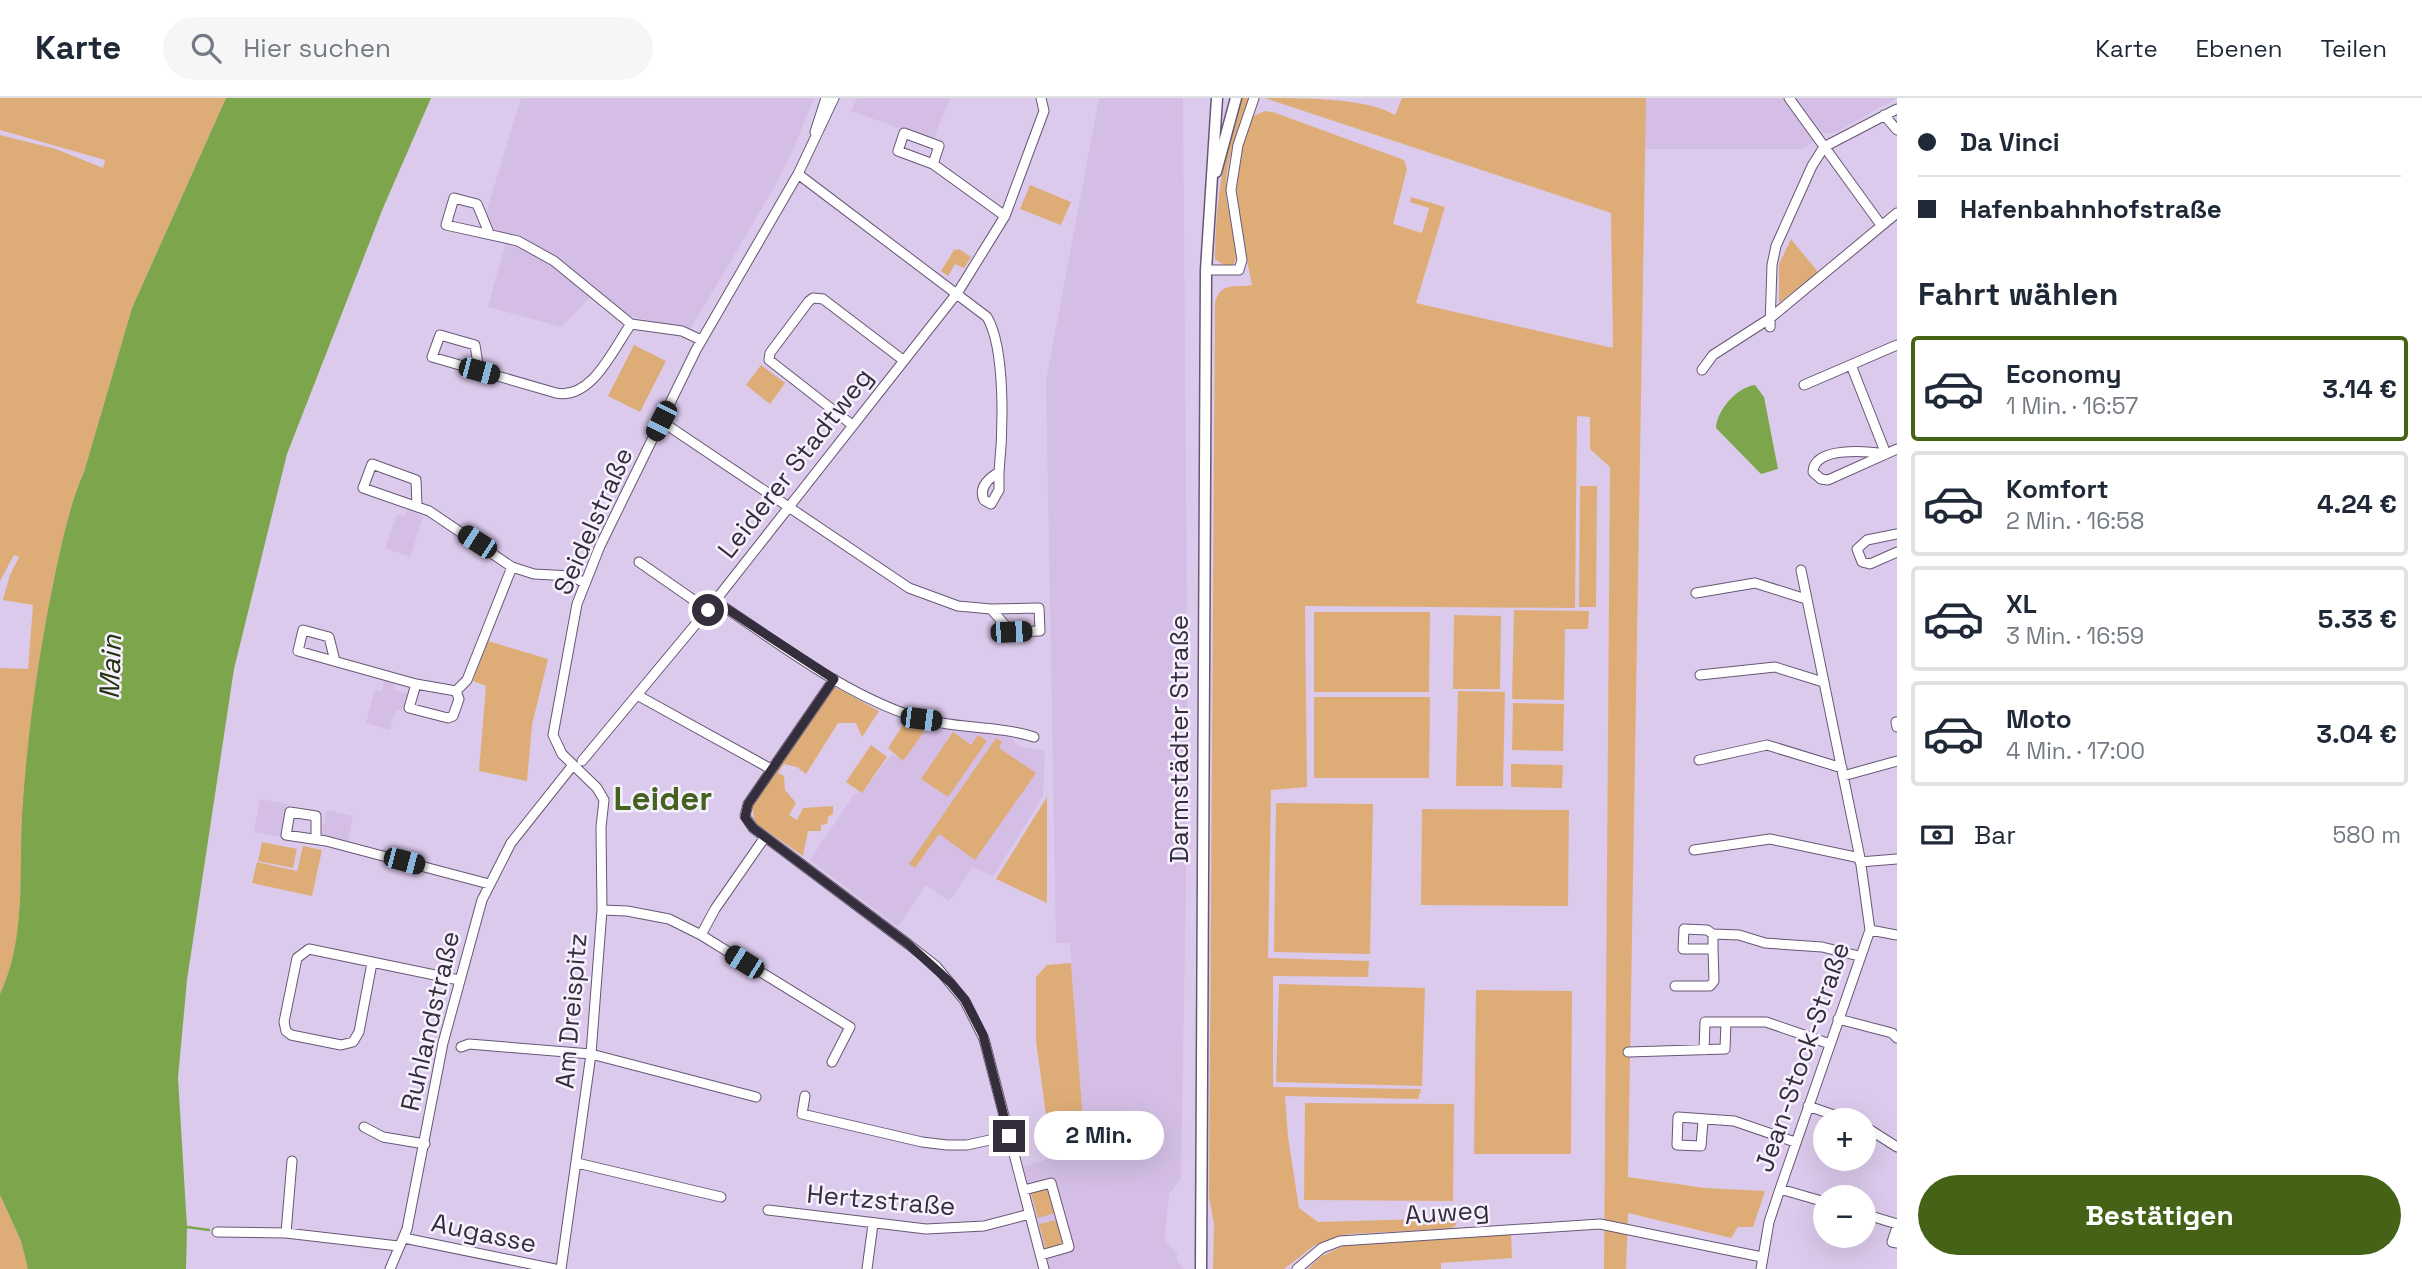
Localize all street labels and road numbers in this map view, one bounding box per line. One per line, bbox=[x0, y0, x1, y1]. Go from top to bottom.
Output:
street label: Leiderer Stadtweg bbox=[710, 361, 880, 565]
street label: Seidelstraße bbox=[545, 442, 641, 600]
street label: Darmstädter Straße bbox=[1162, 615, 1196, 863]
street label: Ruhlandstraße bbox=[393, 928, 467, 1114]
street label: Am Dreispitz bbox=[547, 932, 595, 1090]
street label: Jean-Stock-Straße bbox=[1747, 938, 1857, 1176]
street label: Hertzstraße bbox=[805, 1177, 957, 1223]
street label: Auweg bbox=[1403, 1192, 1491, 1232]
street label: Augasse bbox=[428, 1205, 540, 1261]

